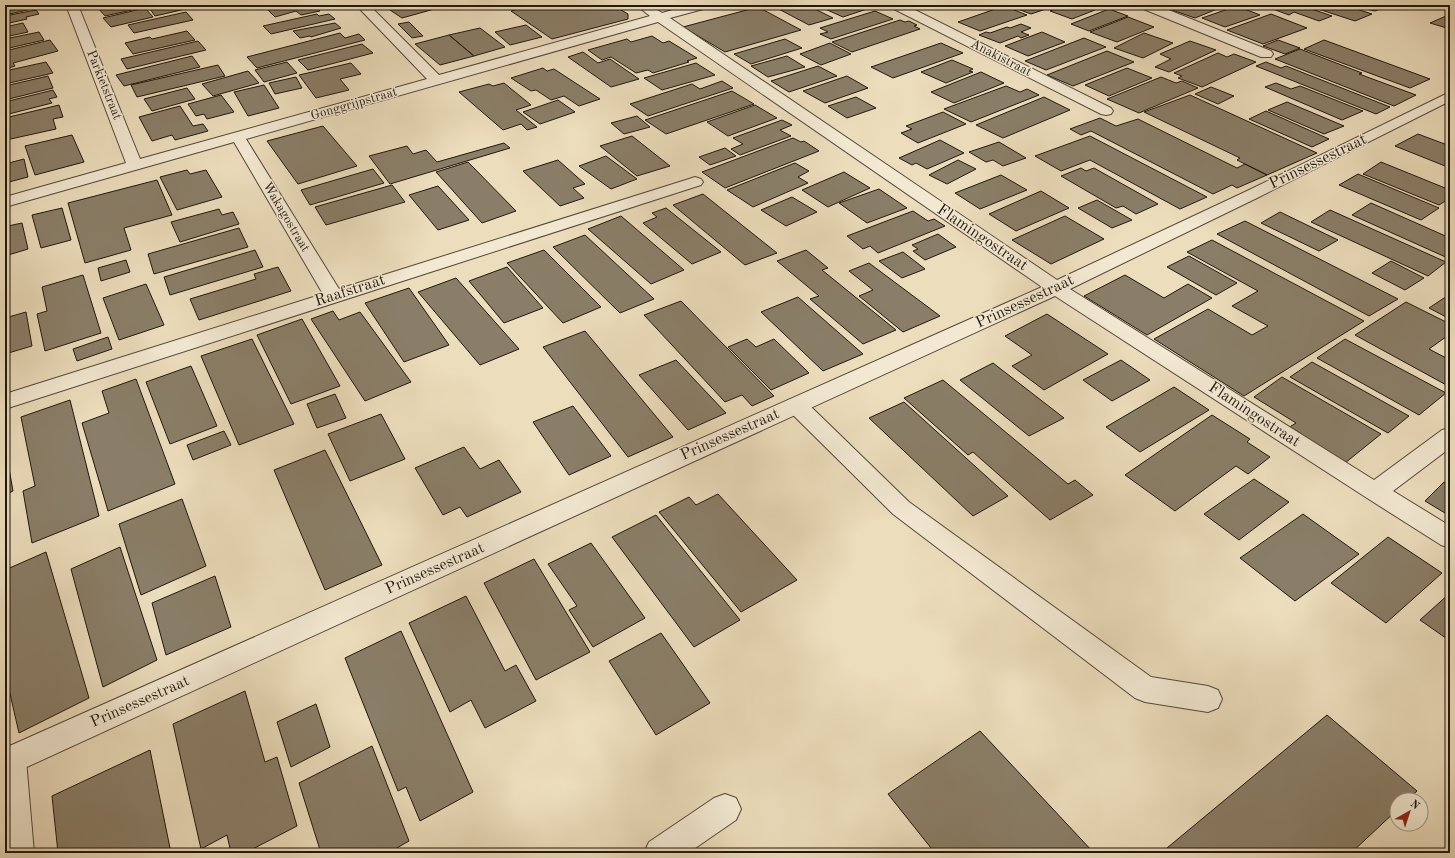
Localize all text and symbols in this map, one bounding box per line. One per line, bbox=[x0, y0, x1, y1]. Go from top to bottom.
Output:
street label: Anakistraat bbox=[968, 37, 1034, 79]
street label: Parkietstraat bbox=[84, 48, 124, 122]
street label: Gonggrijpstraat bbox=[309, 85, 399, 123]
street label: Prinsessestraat bbox=[1267, 131, 1370, 193]
street label: Wakagostraat bbox=[260, 180, 312, 255]
street label: Flamingostraat bbox=[934, 202, 1031, 274]
street label: Raafstraat bbox=[313, 272, 388, 310]
street label: Prinsessestraat bbox=[973, 272, 1077, 332]
street label: Flamingostraat bbox=[1205, 379, 1303, 451]
street label: Prinsessestraat bbox=[678, 406, 782, 464]
street label: Prinsessestraat bbox=[383, 540, 487, 598]
street label: Prinsessestraat bbox=[88, 673, 192, 731]
north arrow bbox=[1389, 792, 1429, 832]
text: N bbox=[1408, 798, 1422, 813]

